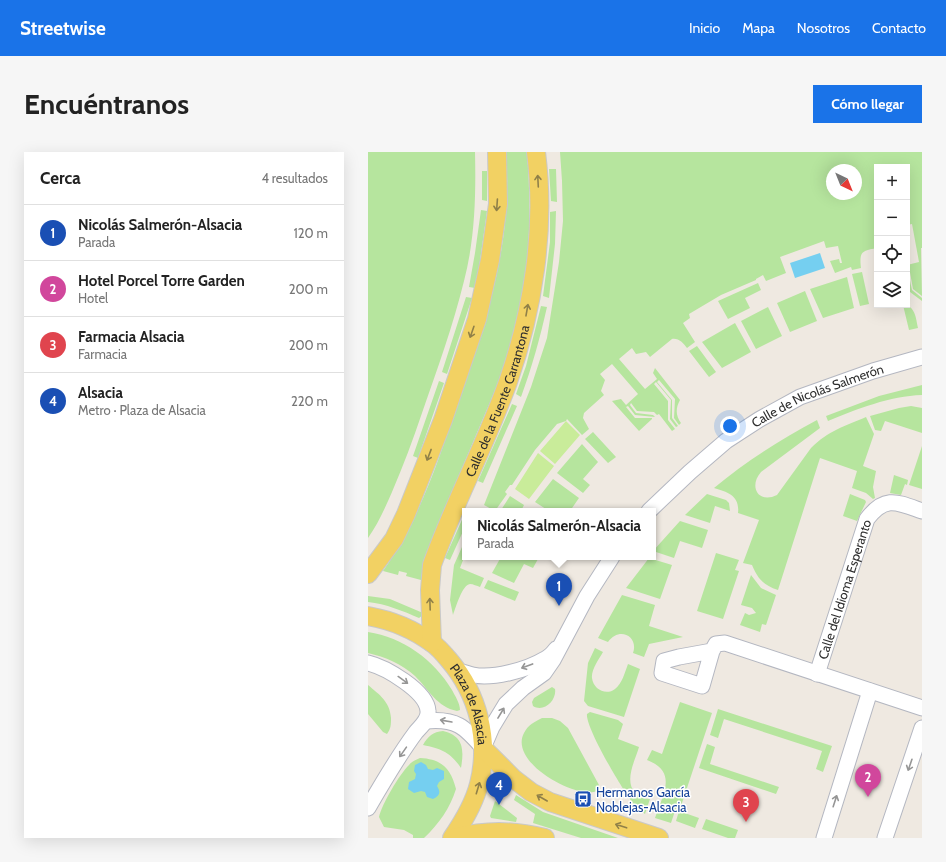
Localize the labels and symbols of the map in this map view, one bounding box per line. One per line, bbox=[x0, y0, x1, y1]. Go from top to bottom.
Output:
north arrow bbox=[826, 164, 862, 200]
one-way arrow bbox=[534, 175, 541, 188]
one-way arrow bbox=[493, 198, 501, 211]
one-way arrow bbox=[524, 304, 532, 317]
street label: Calle de la Fuente Carrantona bbox=[462, 323, 533, 479]
one-way arrow bbox=[468, 326, 476, 338]
street label: Calle de Nicolás Salmerón bbox=[748, 360, 885, 431]
your location bbox=[720, 416, 740, 436]
one-way arrow bbox=[425, 448, 432, 460]
street label: Calle del Idioma Esperanto bbox=[814, 517, 874, 661]
pin: 1 bbox=[546, 573, 572, 606]
one-way arrow bbox=[426, 598, 434, 611]
street label: Plaza de Alsacia bbox=[447, 660, 491, 746]
one-way arrow bbox=[522, 663, 534, 671]
one-way arrow bbox=[397, 676, 408, 684]
one-way arrow bbox=[497, 707, 505, 719]
one-way arrow bbox=[440, 717, 453, 725]
one-way arrow bbox=[399, 746, 407, 757]
one-way arrow bbox=[905, 758, 913, 770]
pin: 2 bbox=[855, 764, 881, 797]
pin: 4 bbox=[486, 772, 512, 805]
one-way arrow bbox=[475, 782, 482, 795]
place label: Hermanos García Noblejas-Alsacia bbox=[596, 784, 691, 816]
bus stop icon: Hermanos García Noblejas-Alsacia bbox=[573, 789, 593, 809]
pin: 3 bbox=[733, 789, 759, 822]
one-way arrow bbox=[536, 793, 548, 801]
one-way arrow bbox=[832, 795, 840, 807]
one-way arrow bbox=[615, 822, 628, 829]

